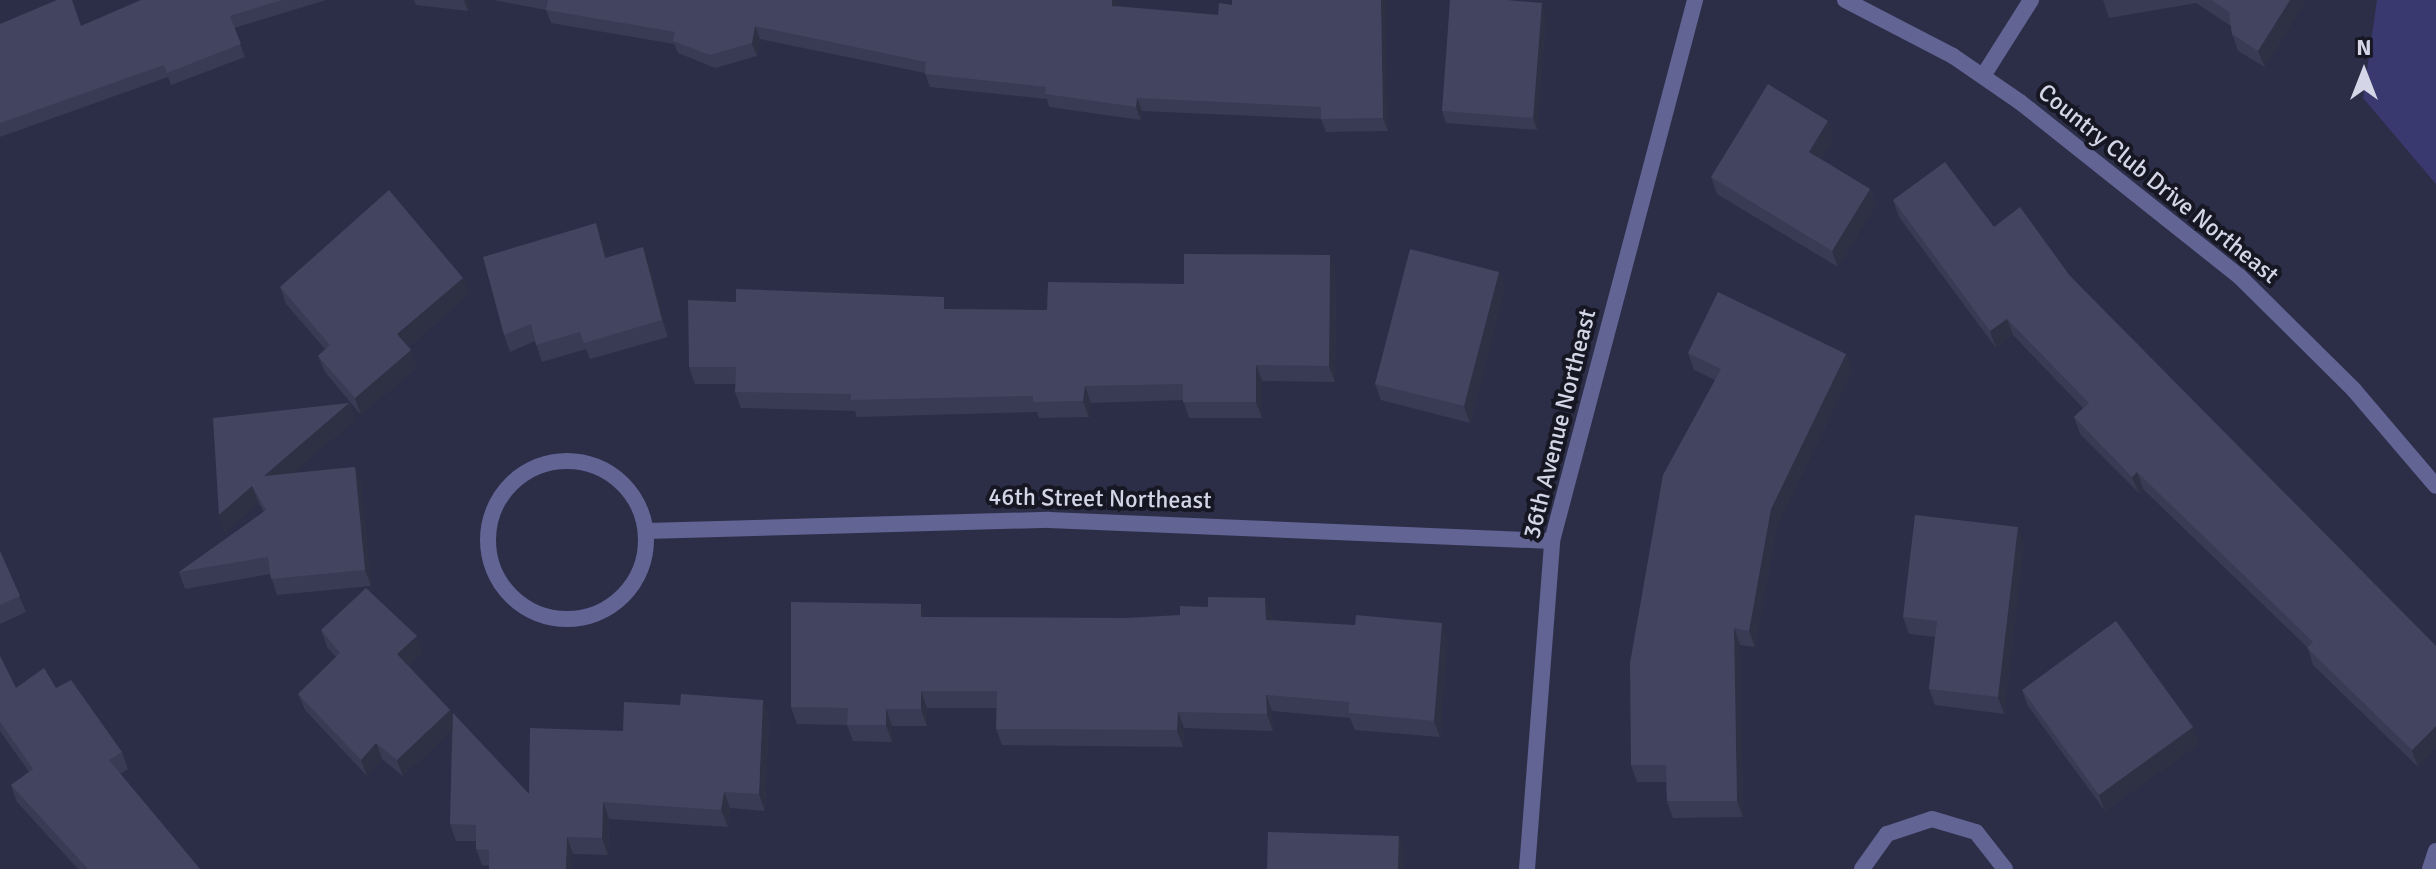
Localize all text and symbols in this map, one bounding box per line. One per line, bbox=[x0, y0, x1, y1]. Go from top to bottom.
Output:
north arrow bbox=[2324, 32, 2404, 112]
text: N bbox=[2356, 34, 2372, 61]
street label: Country Club Drive Northeast bbox=[2032, 78, 2284, 290]
street label: 36th Avenue Northeast bbox=[1518, 306, 1602, 542]
street label: 46th Street Northeast bbox=[988, 483, 1212, 515]

